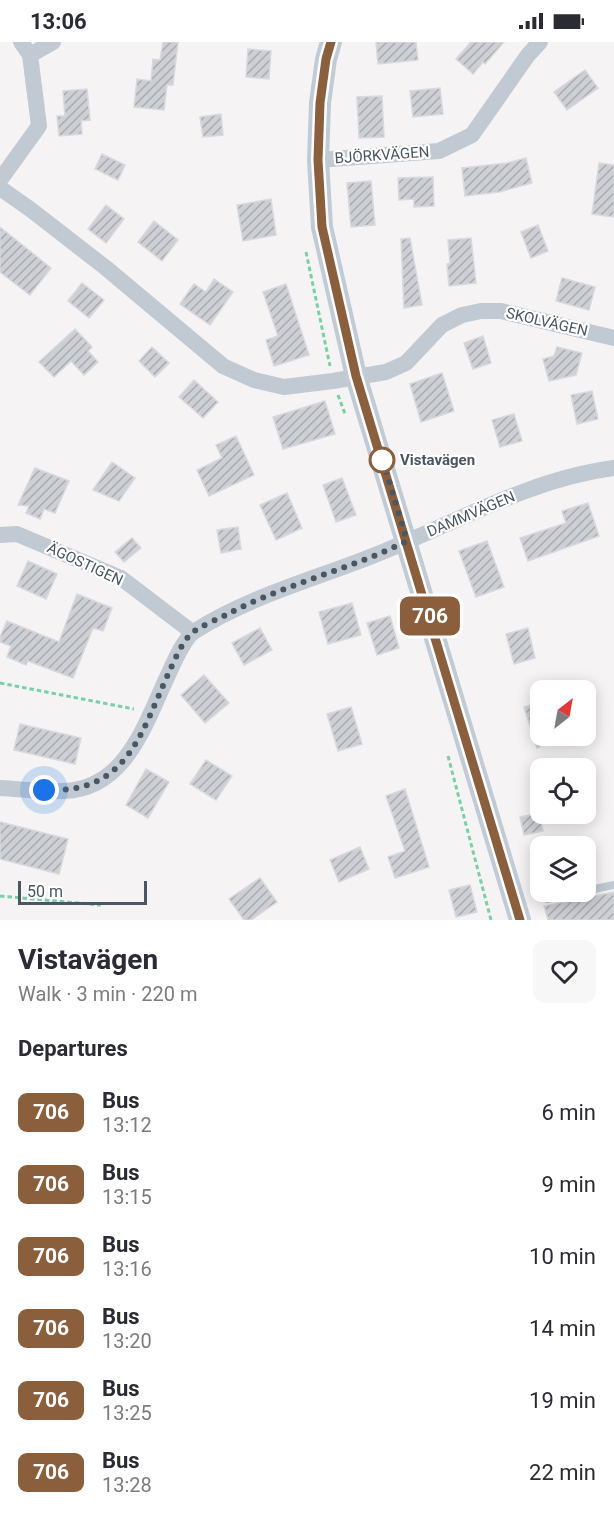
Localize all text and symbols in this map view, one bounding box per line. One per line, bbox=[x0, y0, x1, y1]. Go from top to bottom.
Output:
text: 13:06 bbox=[30, 9, 87, 34]
street label: BJÖRKVÄGEN bbox=[334, 143, 430, 167]
street label: SKOLVÄGEN bbox=[504, 304, 590, 340]
marker: Vistavägen bbox=[369, 447, 395, 473]
place label: Vistavägen bbox=[400, 451, 475, 469]
street label: DAMMVÄGEN bbox=[424, 487, 518, 541]
street label: ÄGOSTIGEN bbox=[44, 539, 126, 589]
line badge: 706 bbox=[396, 596, 464, 636]
text: 706 bbox=[412, 604, 448, 628]
north arrow bbox=[530, 680, 596, 746]
map controls bbox=[530, 680, 596, 902]
button: locate bbox=[530, 758, 596, 824]
your location bbox=[29, 775, 59, 805]
button: layers bbox=[530, 836, 596, 902]
scale bar bbox=[18, 878, 147, 906]
text: 50 m bbox=[27, 882, 63, 901]
button: heart bbox=[533, 940, 596, 1003]
text: Vistavägen bbox=[18, 943, 158, 976]
text: Walk · 3 min · 220 m bbox=[18, 982, 197, 1006]
text: Departures bbox=[18, 1036, 128, 1061]
text: Bus bbox=[102, 1088, 140, 1113]
text: 706 bbox=[33, 1100, 69, 1124]
text: 6 min bbox=[541, 1100, 596, 1125]
text: 13:12 bbox=[102, 1113, 152, 1137]
text: Bus bbox=[102, 1160, 140, 1185]
text: 706 bbox=[33, 1172, 69, 1196]
text: 9 min bbox=[541, 1172, 596, 1197]
text: 13:15 bbox=[102, 1185, 152, 1209]
text: Bus bbox=[102, 1232, 140, 1257]
text: 706 bbox=[33, 1244, 69, 1268]
text: 10 min bbox=[529, 1244, 596, 1269]
text: 13:16 bbox=[102, 1257, 152, 1281]
text: Bus bbox=[102, 1304, 140, 1329]
text: 706 bbox=[33, 1316, 69, 1340]
text: 14 min bbox=[529, 1316, 596, 1341]
text: 13:20 bbox=[102, 1329, 152, 1353]
text: Bus bbox=[102, 1376, 140, 1401]
text: 706 bbox=[33, 1388, 69, 1412]
text: 19 min bbox=[529, 1388, 596, 1413]
text: 13:25 bbox=[102, 1401, 152, 1425]
text: Bus bbox=[102, 1448, 140, 1473]
text: 706 bbox=[33, 1460, 69, 1484]
text: 22 min bbox=[529, 1460, 596, 1485]
text: 13:28 bbox=[102, 1473, 152, 1497]

